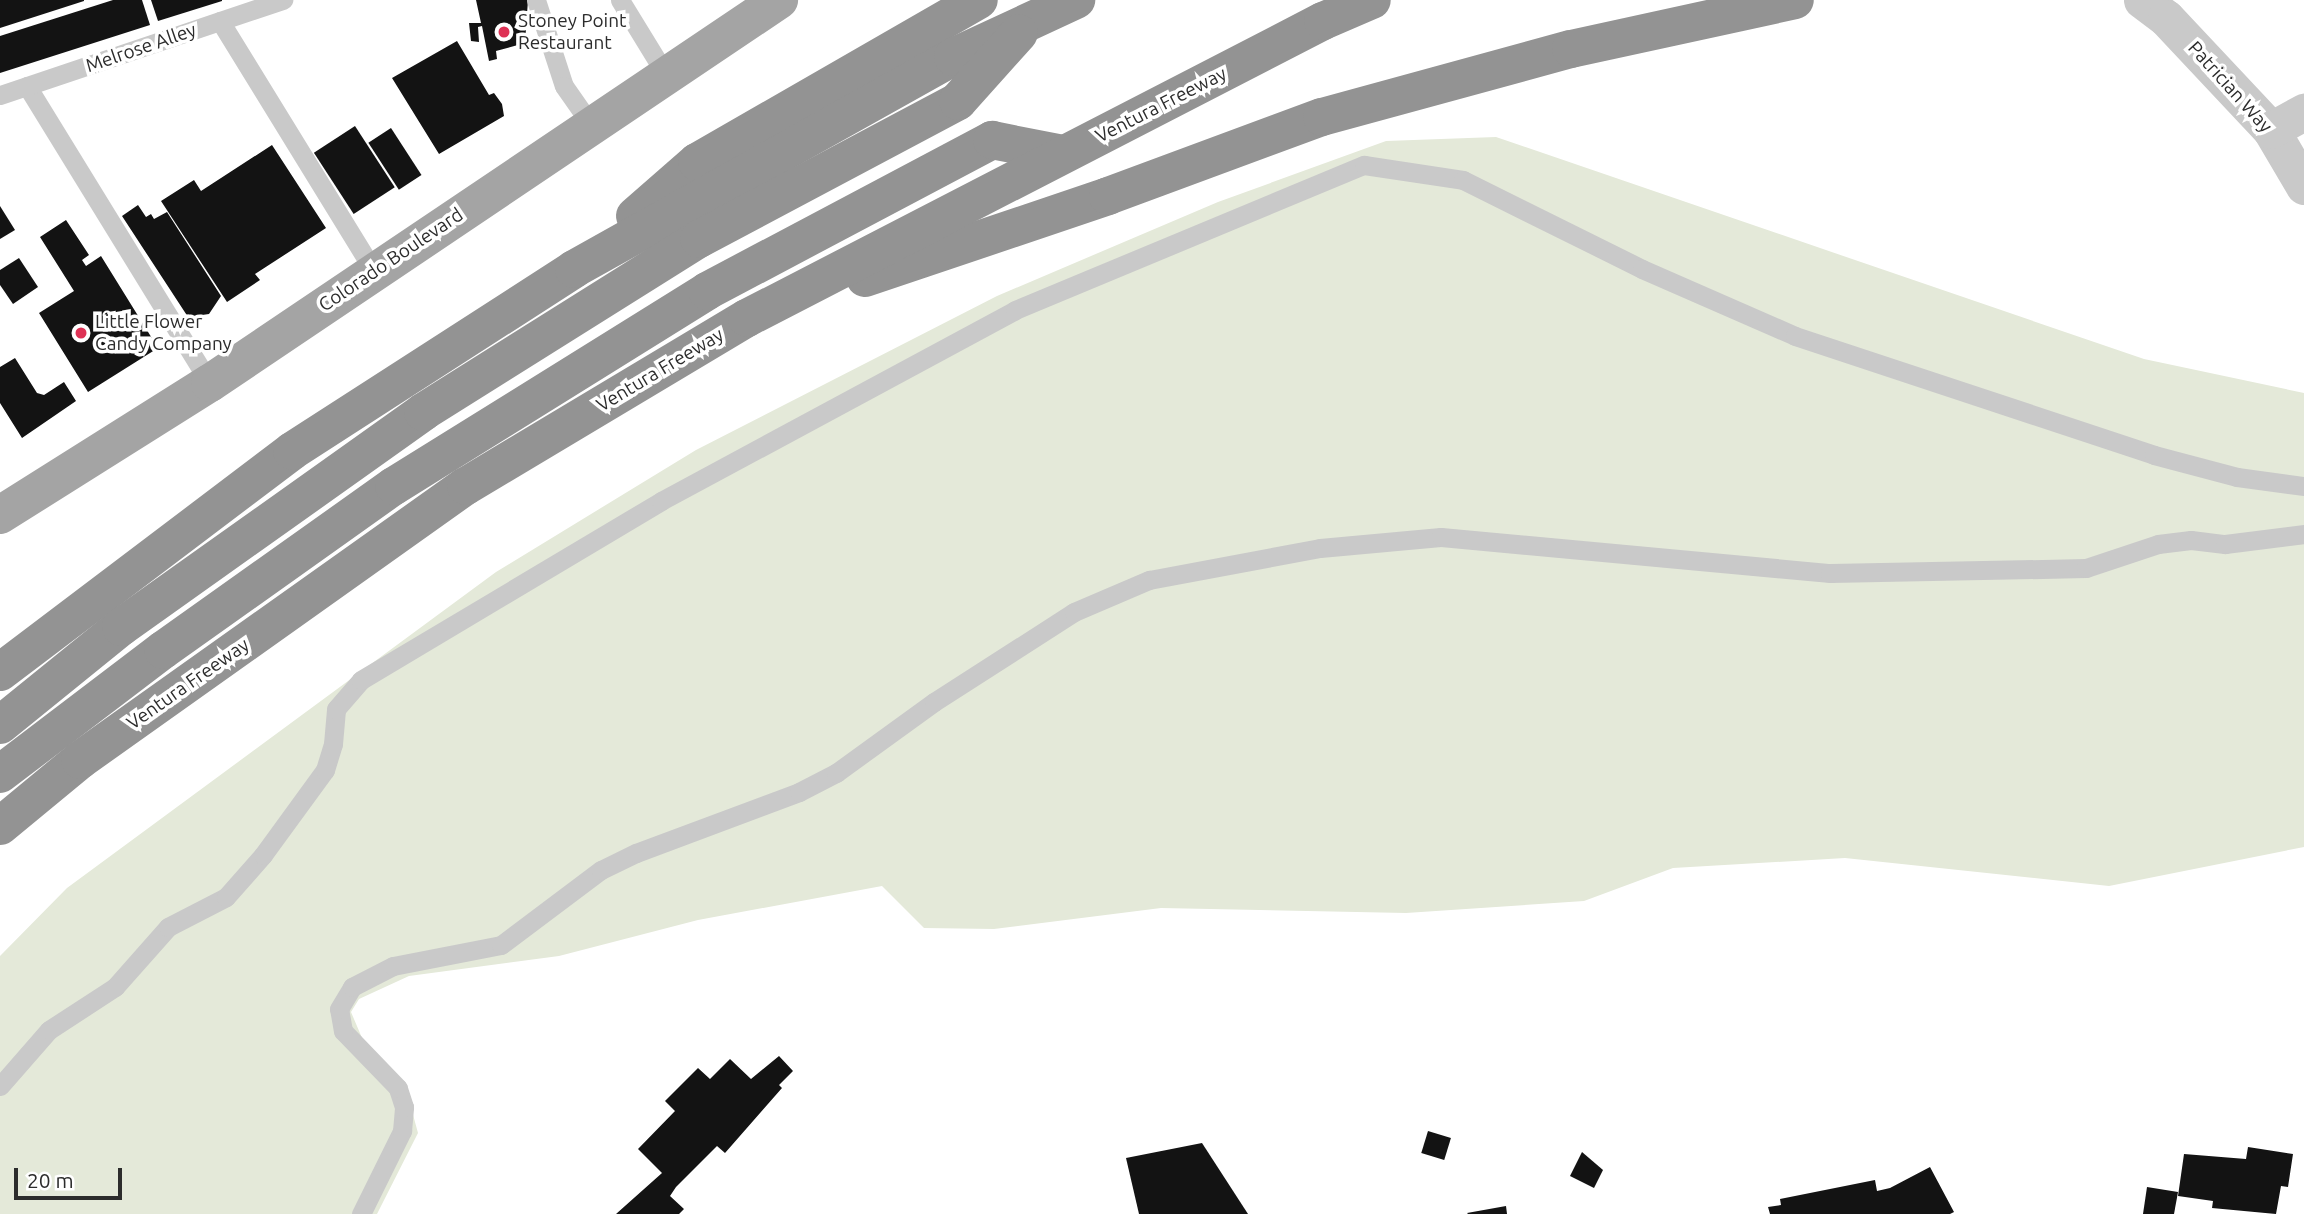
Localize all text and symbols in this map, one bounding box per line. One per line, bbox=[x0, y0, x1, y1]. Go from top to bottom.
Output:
place label: Stoney Point Restaurant bbox=[518, 10, 627, 54]
street label: Melrose Alley bbox=[83, 18, 199, 78]
marker: Stoney Point Restaurant bbox=[496, 24, 512, 40]
street label: Patrician Way bbox=[2183, 37, 2277, 137]
street label: Ventura Freeway bbox=[1092, 62, 1230, 148]
street label: Colorado Boulevard bbox=[314, 203, 468, 317]
place label: Little Flower Candy Company bbox=[95, 311, 232, 355]
street label: Ventura Freeway bbox=[593, 323, 727, 417]
marker: Little Flower Candy Company bbox=[73, 325, 89, 341]
street label: Ventura Freeway bbox=[123, 633, 253, 735]
scale bar bbox=[18, 1154, 126, 1198]
text: 20 m bbox=[27, 1168, 74, 1192]

